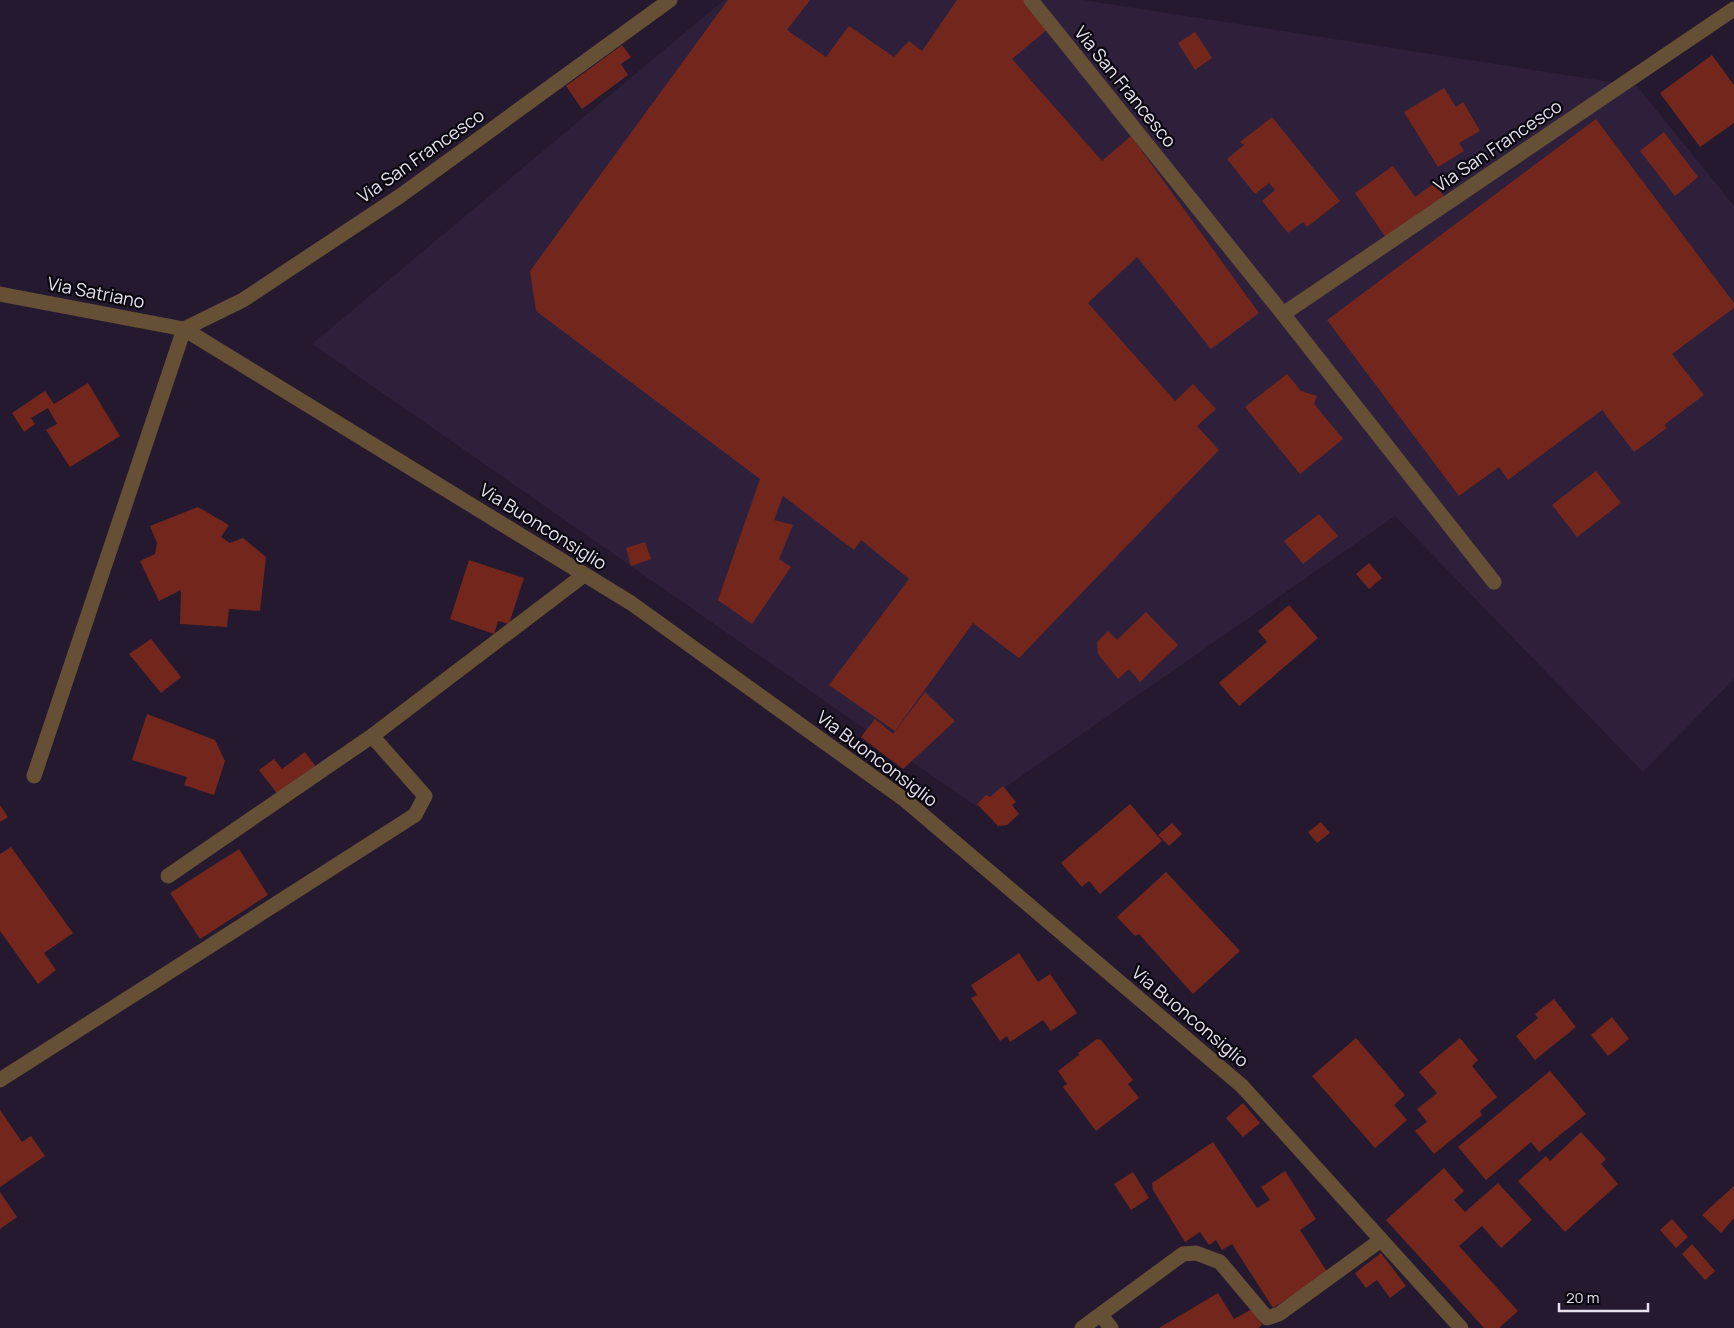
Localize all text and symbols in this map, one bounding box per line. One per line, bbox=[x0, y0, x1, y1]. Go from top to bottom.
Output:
street label: Via San Francesco bbox=[1069, 21, 1182, 152]
street label: Via San Francesco bbox=[1429, 93, 1566, 197]
street label: Via San Francesco bbox=[352, 102, 489, 208]
street label: Via Satriano bbox=[46, 271, 147, 313]
street label: Via Buonconsiglio bbox=[475, 477, 612, 575]
street label: Via Buonconsiglio bbox=[812, 705, 943, 812]
street label: Via Buonconsiglio bbox=[1127, 960, 1254, 1072]
scale bar bbox=[1559, 1280, 1648, 1312]
text: 20 m bbox=[1566, 1287, 1599, 1308]

